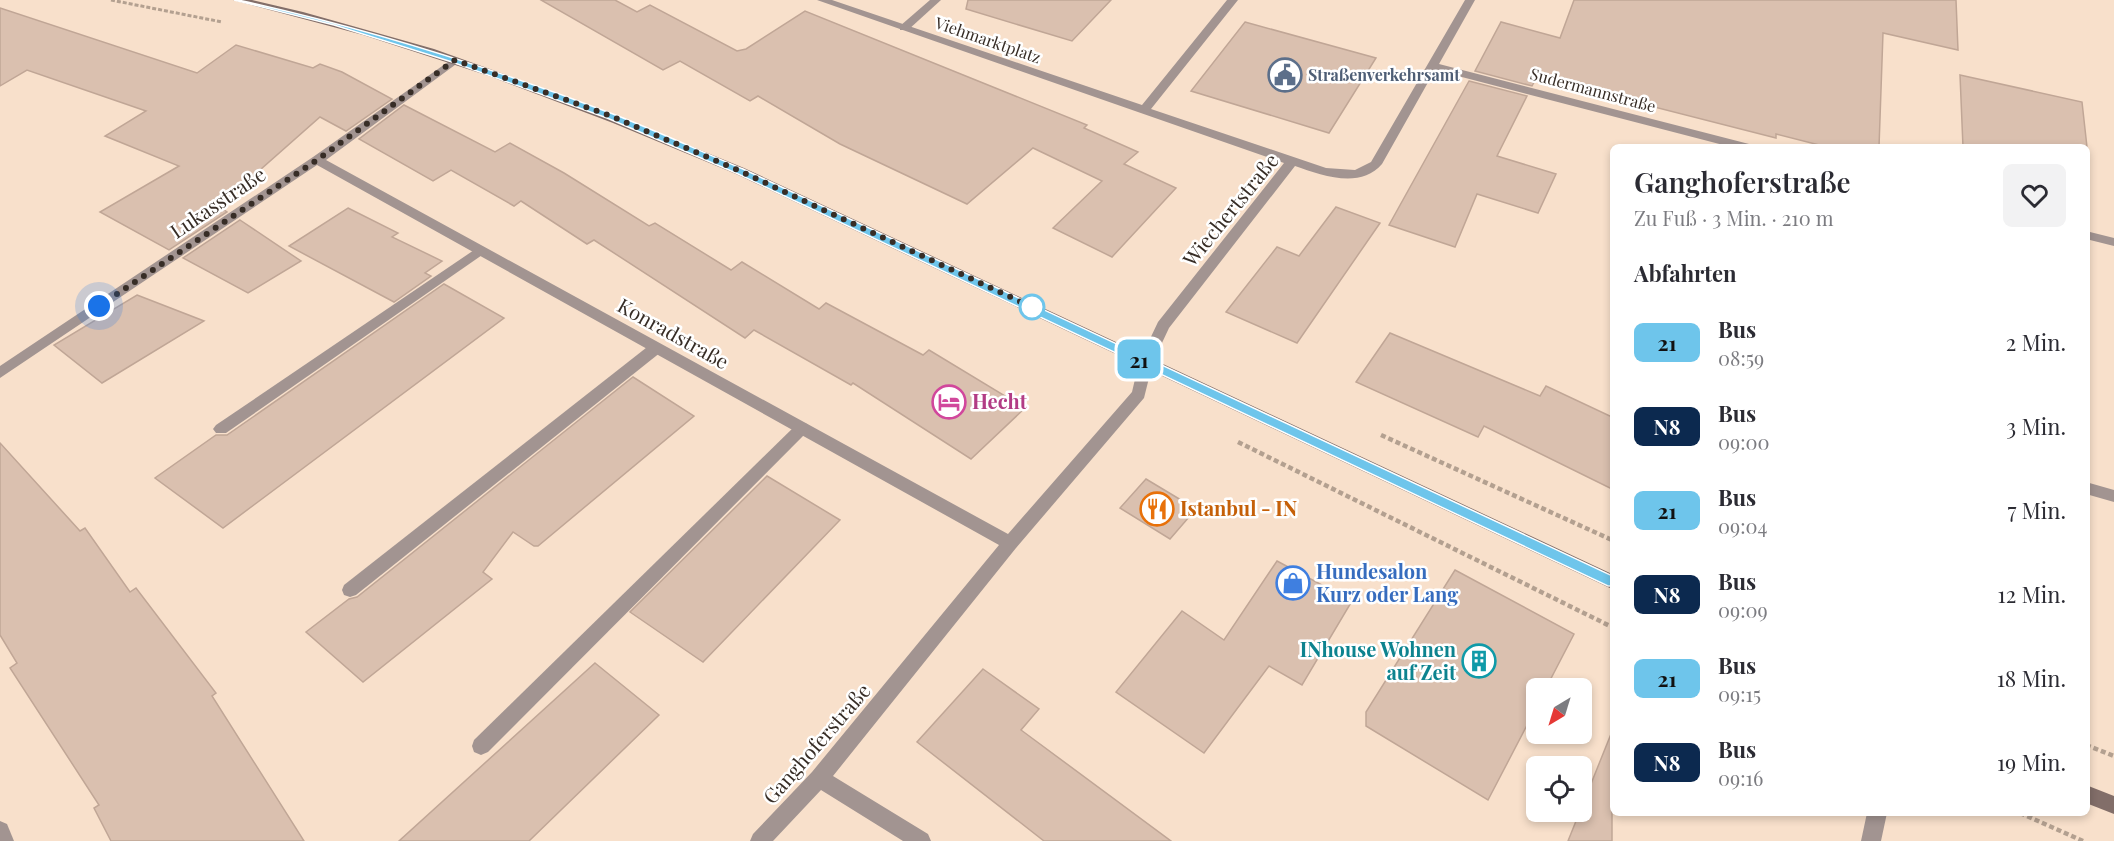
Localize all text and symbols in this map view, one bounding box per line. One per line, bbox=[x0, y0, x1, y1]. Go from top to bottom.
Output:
street label: Viehmarktplatz bbox=[932, 11, 1044, 68]
public building icon: Straßenverkehrsamt bbox=[1267, 57, 1303, 93]
street label: Sudermannstraße bbox=[1528, 63, 1658, 116]
place label: Straßenverkehrsamt bbox=[1308, 64, 1460, 85]
street label: Wiechertstraße bbox=[1175, 147, 1284, 272]
street label: Lukasstraße bbox=[164, 160, 270, 244]
text: Ganghoferstraße bbox=[1634, 163, 1851, 200]
button: heart bbox=[2003, 164, 2066, 227]
text: Zu Fuß · 3 Min. · 210 m bbox=[1634, 204, 1833, 231]
text: Abfahrten bbox=[1634, 258, 1737, 288]
your location bbox=[84, 291, 114, 321]
street label: Konradstraße bbox=[613, 291, 734, 374]
unlabelled marker bbox=[1019, 294, 1045, 320]
text: Bus bbox=[1718, 314, 1756, 344]
text: 2 Min. bbox=[2006, 327, 2066, 357]
text: 21 bbox=[1657, 328, 1677, 356]
line badge: 21 bbox=[1112, 340, 1166, 378]
text: 08:59 bbox=[1718, 344, 1764, 371]
text: 21 bbox=[1129, 345, 1149, 373]
hotel icon: Hecht bbox=[931, 384, 967, 420]
place label: Hecht bbox=[972, 387, 1028, 414]
text: Bus bbox=[1718, 398, 1756, 428]
text: 3 Min. bbox=[2006, 411, 2066, 441]
text: N8 bbox=[1654, 412, 1680, 440]
text: 09:00 bbox=[1718, 428, 1770, 455]
text: Bus bbox=[1718, 482, 1756, 512]
restaurant icon: Istanbul - IN bbox=[1139, 491, 1175, 527]
place label: Istanbul - IN bbox=[1180, 494, 1297, 521]
text: 7 Min. bbox=[2008, 495, 2066, 525]
text: 21 bbox=[1657, 496, 1677, 524]
text: 09:04 bbox=[1718, 512, 1767, 539]
place label: Hundesalon Kurz oder Lang bbox=[1316, 557, 1458, 607]
shop icon: Hundesalon Kurz oder Lang bbox=[1275, 565, 1311, 601]
text: Bus bbox=[1718, 566, 1756, 596]
text: 12 Min. bbox=[1998, 579, 2066, 609]
text: N8 bbox=[1654, 580, 1680, 608]
text: 09:09 bbox=[1718, 596, 1768, 623]
place label: INhouse Wohnen auf Zeit bbox=[1300, 635, 1457, 685]
building icon: INhouse Wohnen auf Zeit bbox=[1461, 643, 1497, 679]
text: Bus bbox=[1718, 650, 1756, 680]
text: 18 Min. bbox=[1997, 663, 2066, 693]
text: 21 bbox=[1657, 664, 1677, 692]
street label: Ganghoferstraße bbox=[756, 677, 876, 809]
north arrow bbox=[1526, 678, 1592, 744]
map controls bbox=[1526, 678, 1592, 822]
text: 09:15 bbox=[1718, 680, 1761, 707]
text: Bus bbox=[1718, 734, 1756, 764]
text: 19 Min. bbox=[1997, 747, 2066, 777]
text: N8 bbox=[1654, 748, 1680, 776]
button: locate bbox=[1526, 756, 1592, 822]
text: 09:16 bbox=[1718, 764, 1763, 791]

